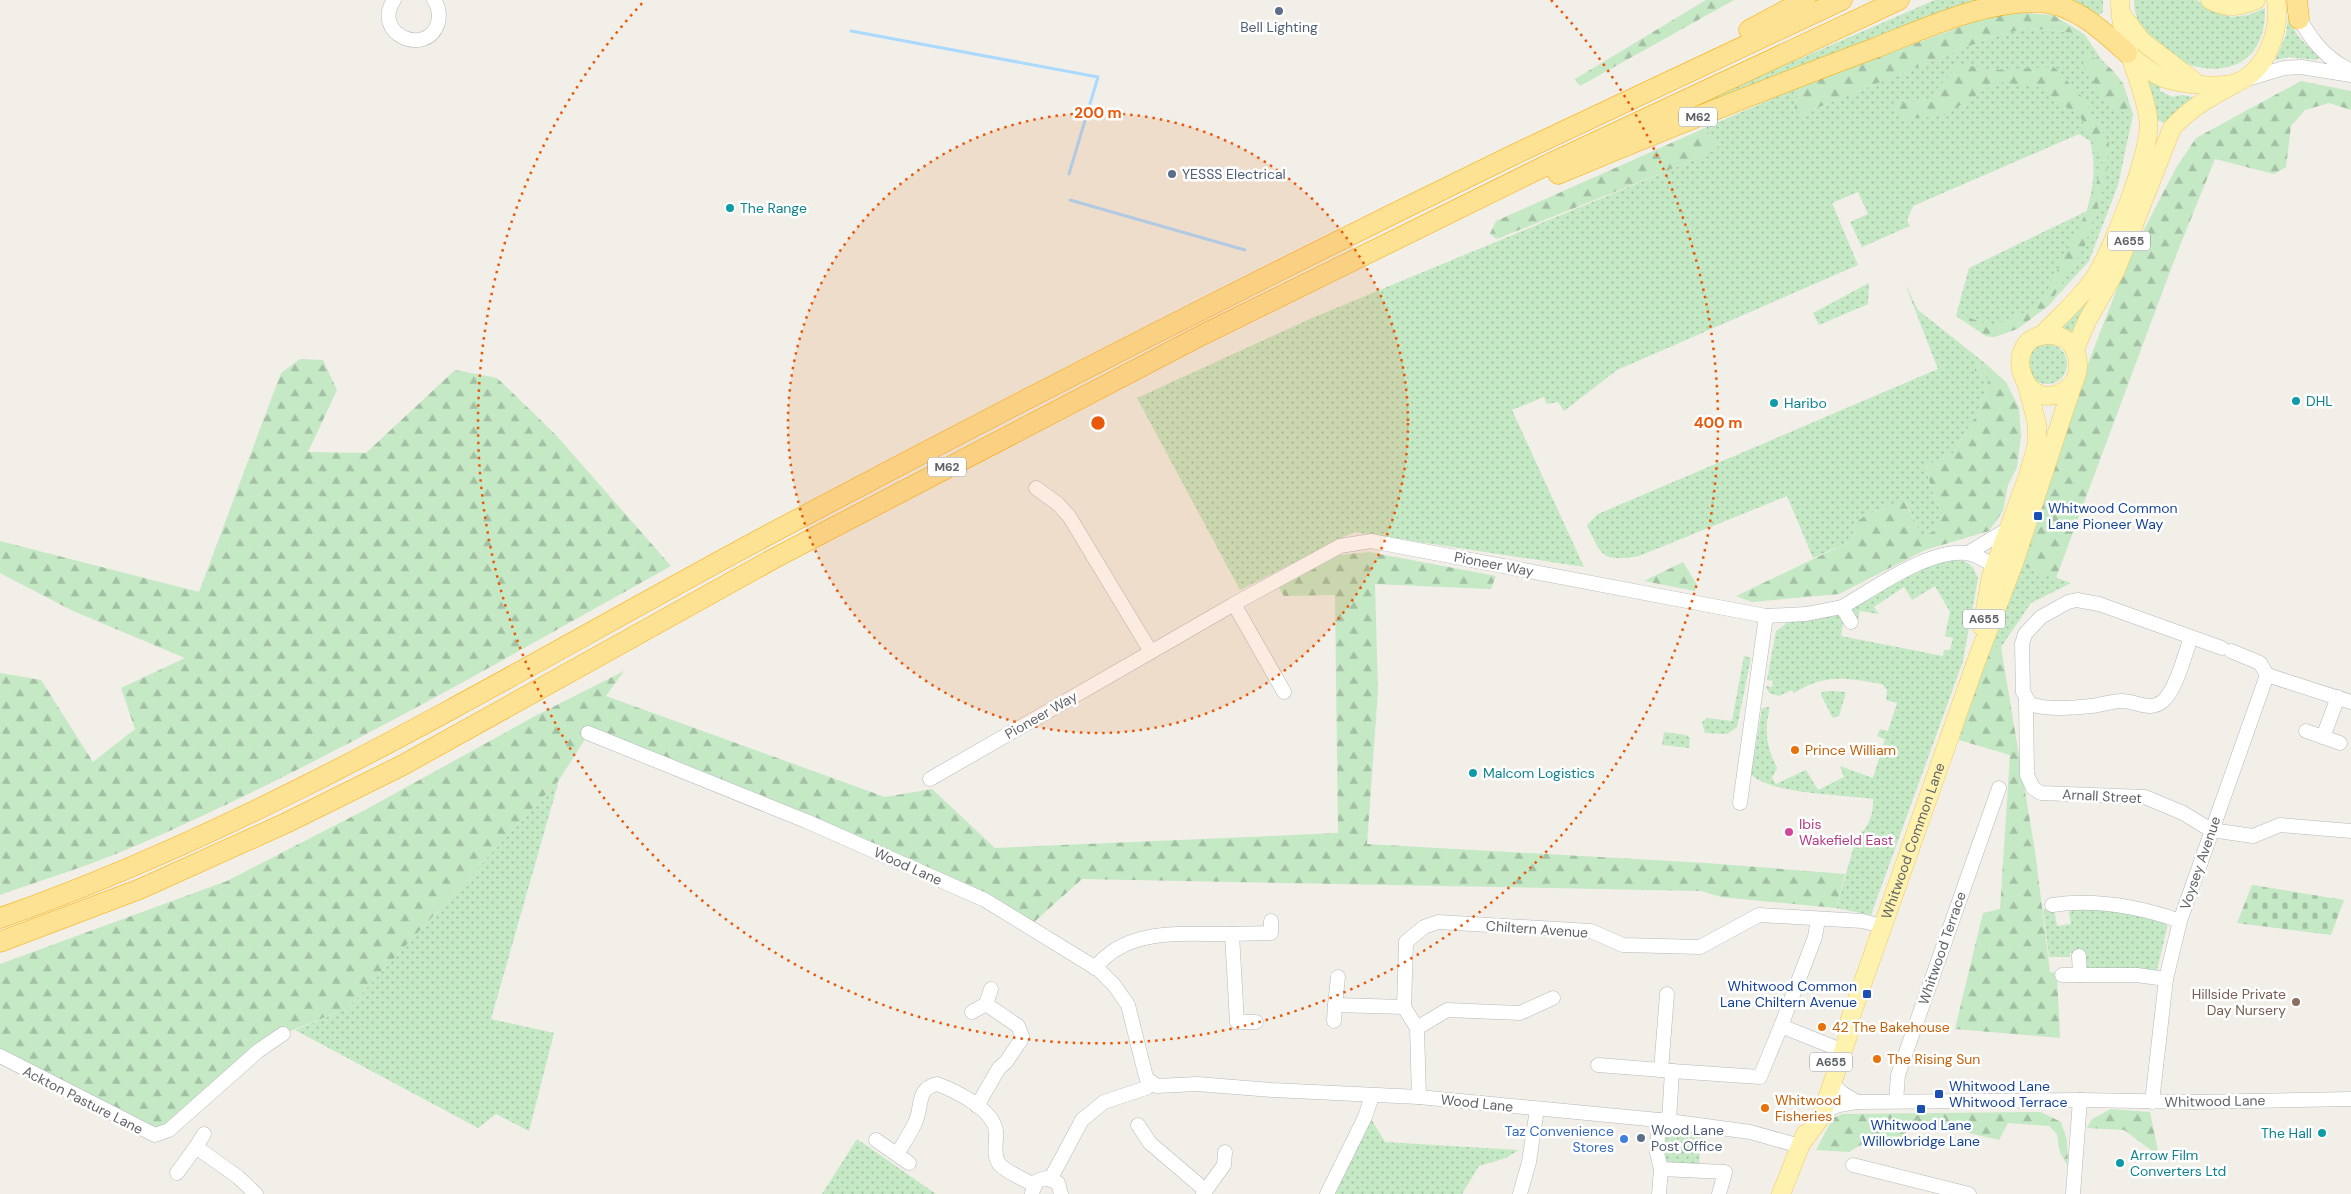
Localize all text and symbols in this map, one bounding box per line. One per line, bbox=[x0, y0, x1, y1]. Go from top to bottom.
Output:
marker: Bell Lighting bbox=[1273, 5, 1285, 17]
place label: Bell Lighting bbox=[1240, 18, 1318, 36]
text: 200 m bbox=[1074, 103, 1122, 123]
road number: M62 bbox=[1679, 108, 1717, 126]
place label: YESSS Electrical bbox=[1182, 165, 1286, 183]
marker: YESSS Electrical bbox=[1166, 168, 1178, 180]
place label: The Range bbox=[740, 199, 807, 217]
marker: The Range bbox=[724, 202, 736, 214]
road number: A655 bbox=[2108, 232, 2150, 250]
place label: DHL bbox=[2306, 392, 2333, 410]
place label: Haribo bbox=[1784, 394, 1827, 412]
marker: DHL bbox=[2290, 395, 2302, 407]
marker: Haribo bbox=[1768, 397, 1780, 409]
text: 400 m bbox=[1694, 413, 1742, 433]
centre of rings bbox=[1089, 414, 1107, 432]
road number: M62 bbox=[928, 458, 966, 477]
place label: Whitwood Common Lane Pioneer Way bbox=[2048, 499, 2178, 533]
marker: Whitwood Common Lane Pioneer Way bbox=[2032, 510, 2044, 522]
street label: Pioneer Way bbox=[1453, 547, 1536, 581]
road number: A655 bbox=[1963, 610, 2005, 628]
street label: Pioneer Way bbox=[1002, 687, 1081, 743]
place label: Prince William bbox=[1805, 741, 1896, 759]
marker: Prince William bbox=[1789, 744, 1801, 756]
street label: Whitwood Common Lane bbox=[1877, 760, 1949, 921]
place label: Malcom Logistics bbox=[1483, 764, 1595, 782]
marker: Malcom Logistics bbox=[1467, 767, 1479, 779]
street label: Arnall Street bbox=[2062, 785, 2142, 807]
street label: Voysey Avenue bbox=[2176, 814, 2224, 912]
place label: Ibis Wakefield East bbox=[1799, 815, 1893, 849]
marker: Ibis Wakefield East bbox=[1783, 826, 1795, 838]
street label: Wood Lane bbox=[871, 843, 945, 889]
street label: Whitwood Terrace bbox=[1914, 889, 1970, 1007]
street label: Chiltern Avenue bbox=[1485, 916, 1589, 942]
place label: Whitwood Common Lane Chiltern Avenue bbox=[1720, 977, 1857, 1011]
place label: Hillside Private Day Nursery bbox=[2192, 985, 2286, 1019]
marker: Whitwood Common Lane Chiltern Avenue bbox=[1861, 988, 1873, 1000]
marker: Hillside Private Day Nursery bbox=[2290, 996, 2302, 1008]
place label: 42 The Bakehouse bbox=[1832, 1018, 1950, 1036]
marker: 42 The Bakehouse bbox=[1816, 1021, 1828, 1033]
place label: The Rising Sun bbox=[1887, 1050, 1980, 1068]
road number: A655 bbox=[1810, 1052, 1852, 1072]
marker: The Rising Sun bbox=[1871, 1053, 1883, 1065]
street label: Ackton Pasture Lane bbox=[20, 1062, 146, 1138]
place label: Whitwood Lane Whitwood Terrace bbox=[1949, 1077, 2068, 1111]
marker: Whitwood Lane Whitwood Terrace bbox=[1933, 1088, 1945, 1100]
street label: Wood Lane bbox=[1440, 1090, 1514, 1116]
place label: Whitwood Fisheries bbox=[1775, 1091, 1841, 1125]
street label: Whitwood Lane bbox=[2164, 1091, 2266, 1111]
marker: Whitwood Fisheries bbox=[1759, 1102, 1771, 1114]
marker: Whitwood Lane Willowbridge Lane bbox=[1915, 1103, 1927, 1115]
place label: Whitwood Lane Willowbridge Lane bbox=[1862, 1116, 1980, 1150]
place label: Wood Lane Post Office bbox=[1651, 1121, 1724, 1155]
place label: Taz Convenience Stores bbox=[1505, 1122, 1614, 1156]
place label: The Hall bbox=[2261, 1124, 2312, 1142]
marker: The Hall bbox=[2316, 1127, 2328, 1139]
marker: Wood Lane Post Office bbox=[1635, 1132, 1647, 1144]
marker: Taz Convenience Stores bbox=[1618, 1133, 1630, 1145]
place label: Arrow Film Converters Ltd bbox=[2130, 1146, 2226, 1180]
marker: Arrow Film Converters Ltd bbox=[2114, 1157, 2126, 1169]

